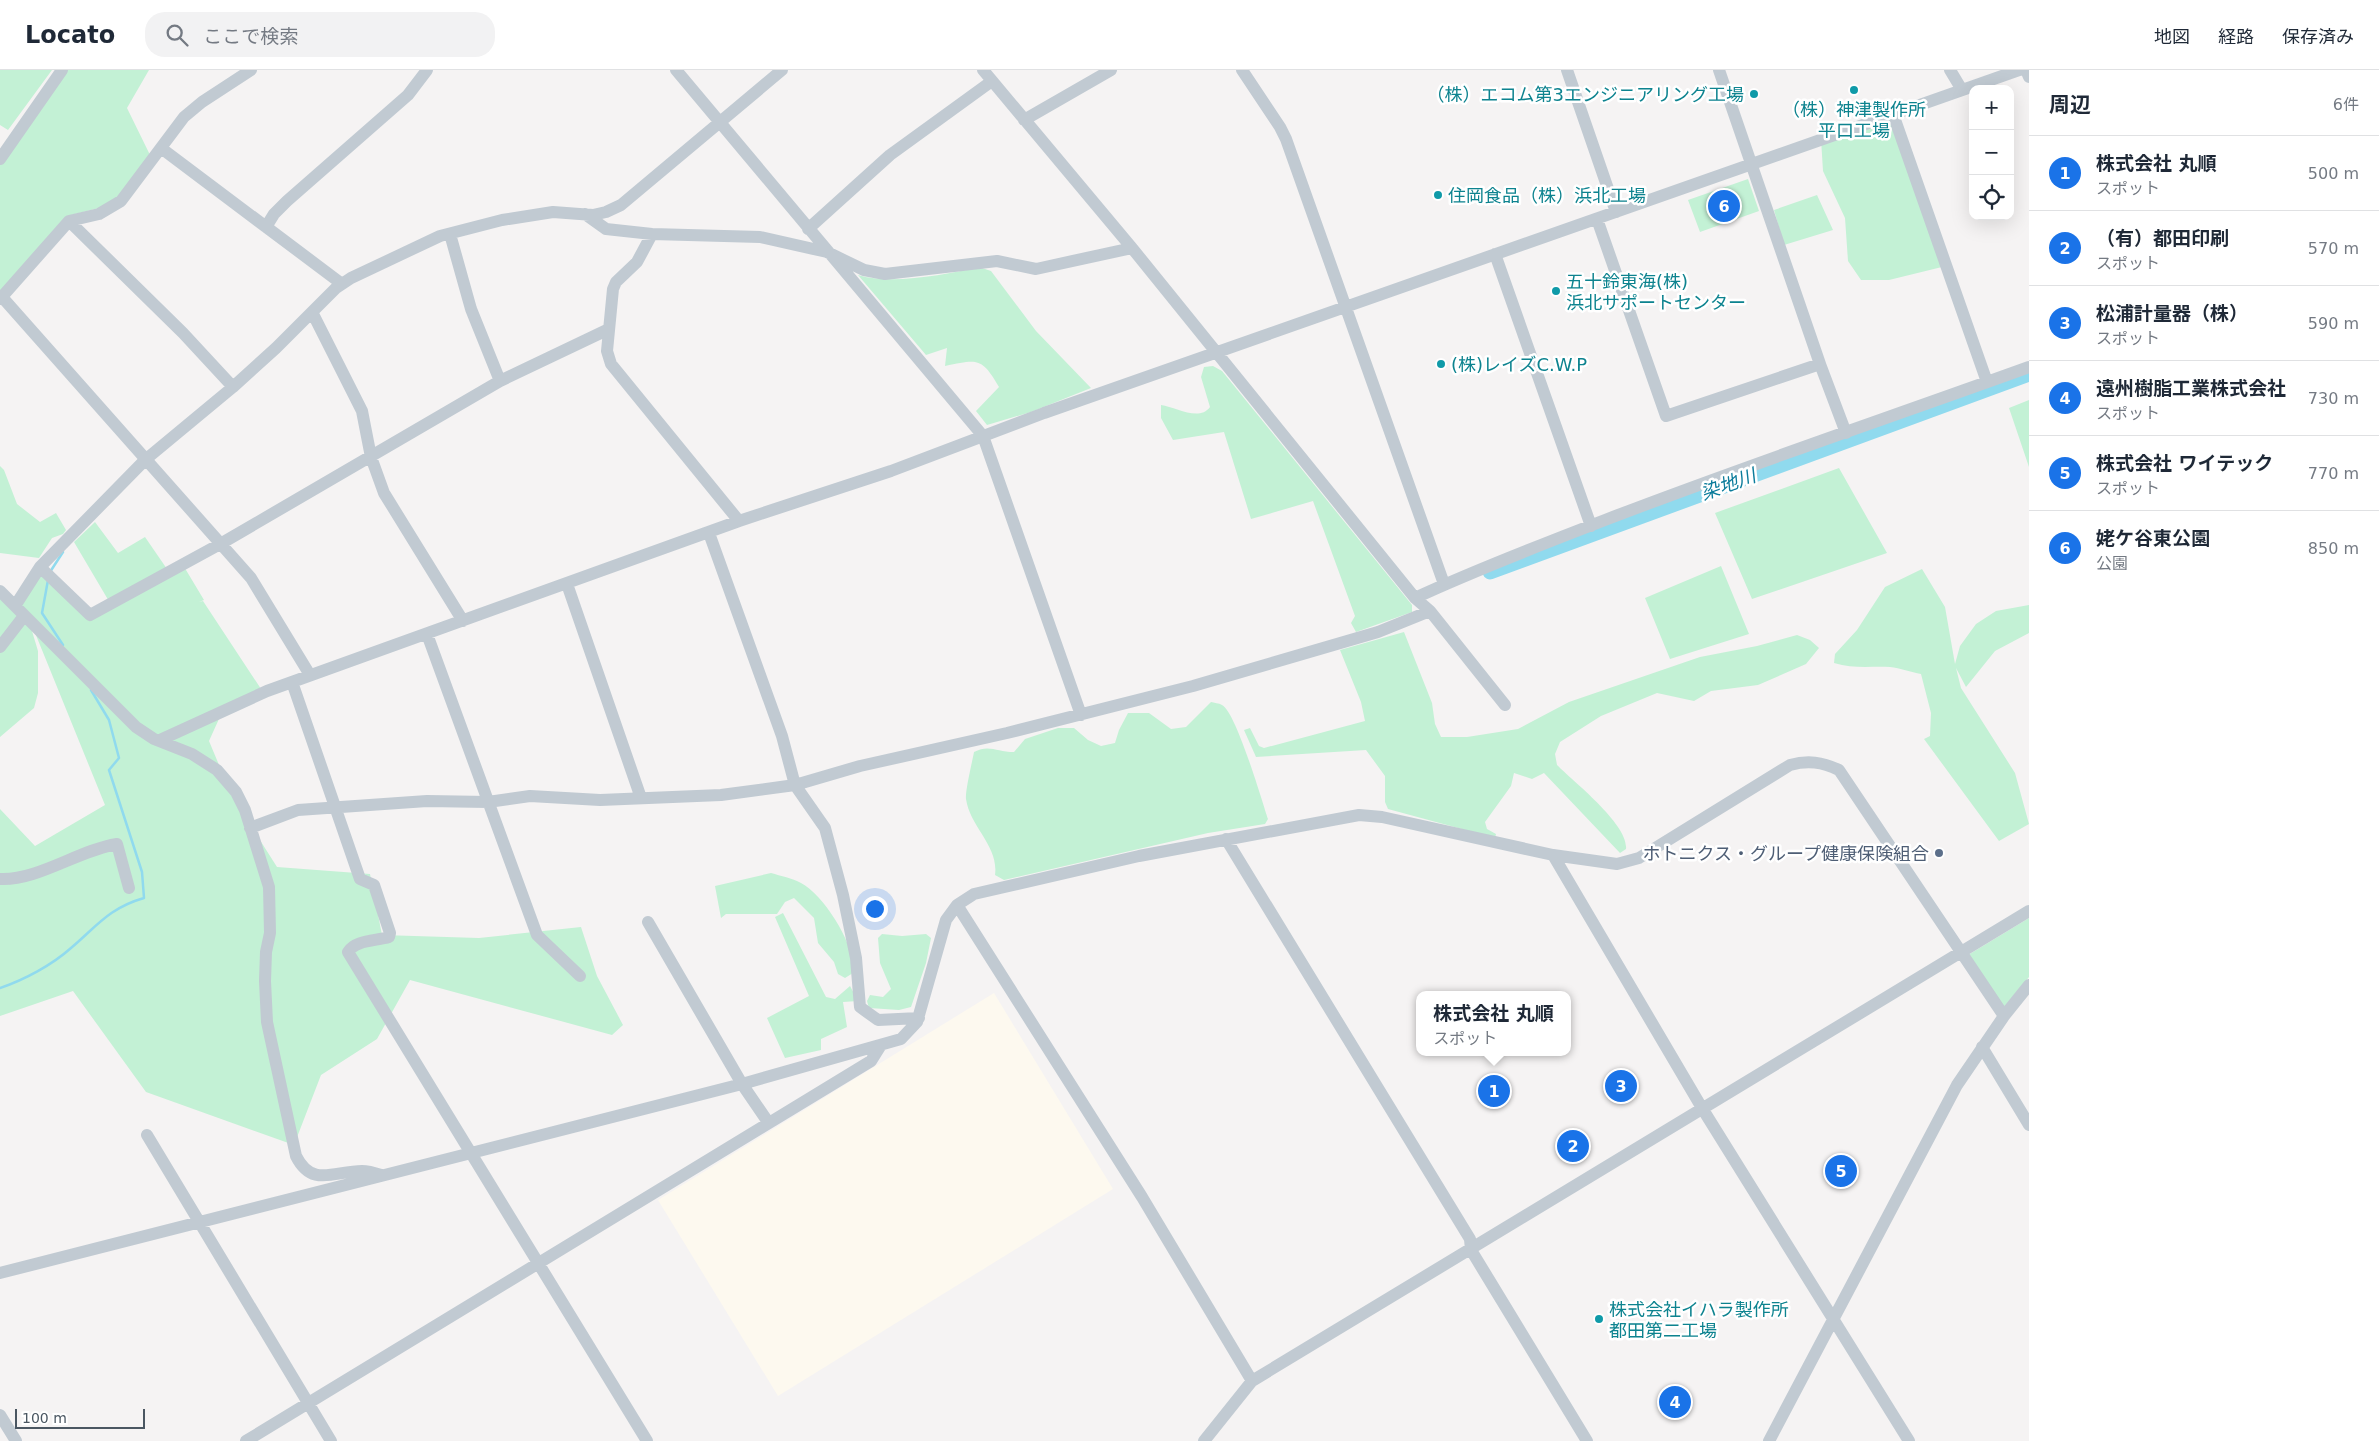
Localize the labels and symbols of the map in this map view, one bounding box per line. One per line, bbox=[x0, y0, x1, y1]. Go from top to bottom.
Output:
place label: （株）エコム第3エンジニアリング工場 bbox=[1427, 84, 1744, 105]
marker: （株）神津製作所 平口工場 bbox=[1848, 84, 1860, 96]
marker: （株）エコム第3エンジニアリング工場 bbox=[1748, 88, 1760, 100]
place label: （株）神津製作所 平口工場 bbox=[1782, 99, 1926, 141]
place label: 住岡食品（株）浜北工場 bbox=[1448, 185, 1646, 206]
pin: 6 bbox=[1708, 187, 1740, 225]
marker: 住岡食品（株）浜北工場 bbox=[1432, 189, 1444, 201]
place label: 五十鈴東海(株) 浜北サポートセンター bbox=[1566, 271, 1746, 313]
marker: 五十鈴東海(株) 浜北サポートセンター bbox=[1550, 285, 1562, 297]
place label: (株)レイズC.W.P bbox=[1451, 354, 1587, 375]
marker: (株)レイズC.W.P bbox=[1435, 358, 1447, 370]
water label: 染地川 bbox=[1697, 463, 1760, 504]
place label: ホトニクス・グループ健康保険組合 bbox=[1643, 843, 1929, 864]
marker: ホトニクス・グループ健康保険組合 bbox=[1933, 847, 1945, 859]
your location bbox=[862, 896, 888, 922]
pin: 3 bbox=[1605, 1067, 1637, 1105]
pin: 1 bbox=[1478, 1072, 1510, 1110]
pin: 2 bbox=[1557, 1127, 1589, 1165]
pin: 5 bbox=[1825, 1152, 1857, 1190]
place label: 株式会社イハラ製作所 都田第二工場 bbox=[1609, 1299, 1789, 1341]
marker: 株式会社イハラ製作所 都田第二工場 bbox=[1593, 1313, 1605, 1325]
pin: 4 bbox=[1659, 1383, 1691, 1421]
scale bar bbox=[15, 1406, 145, 1429]

